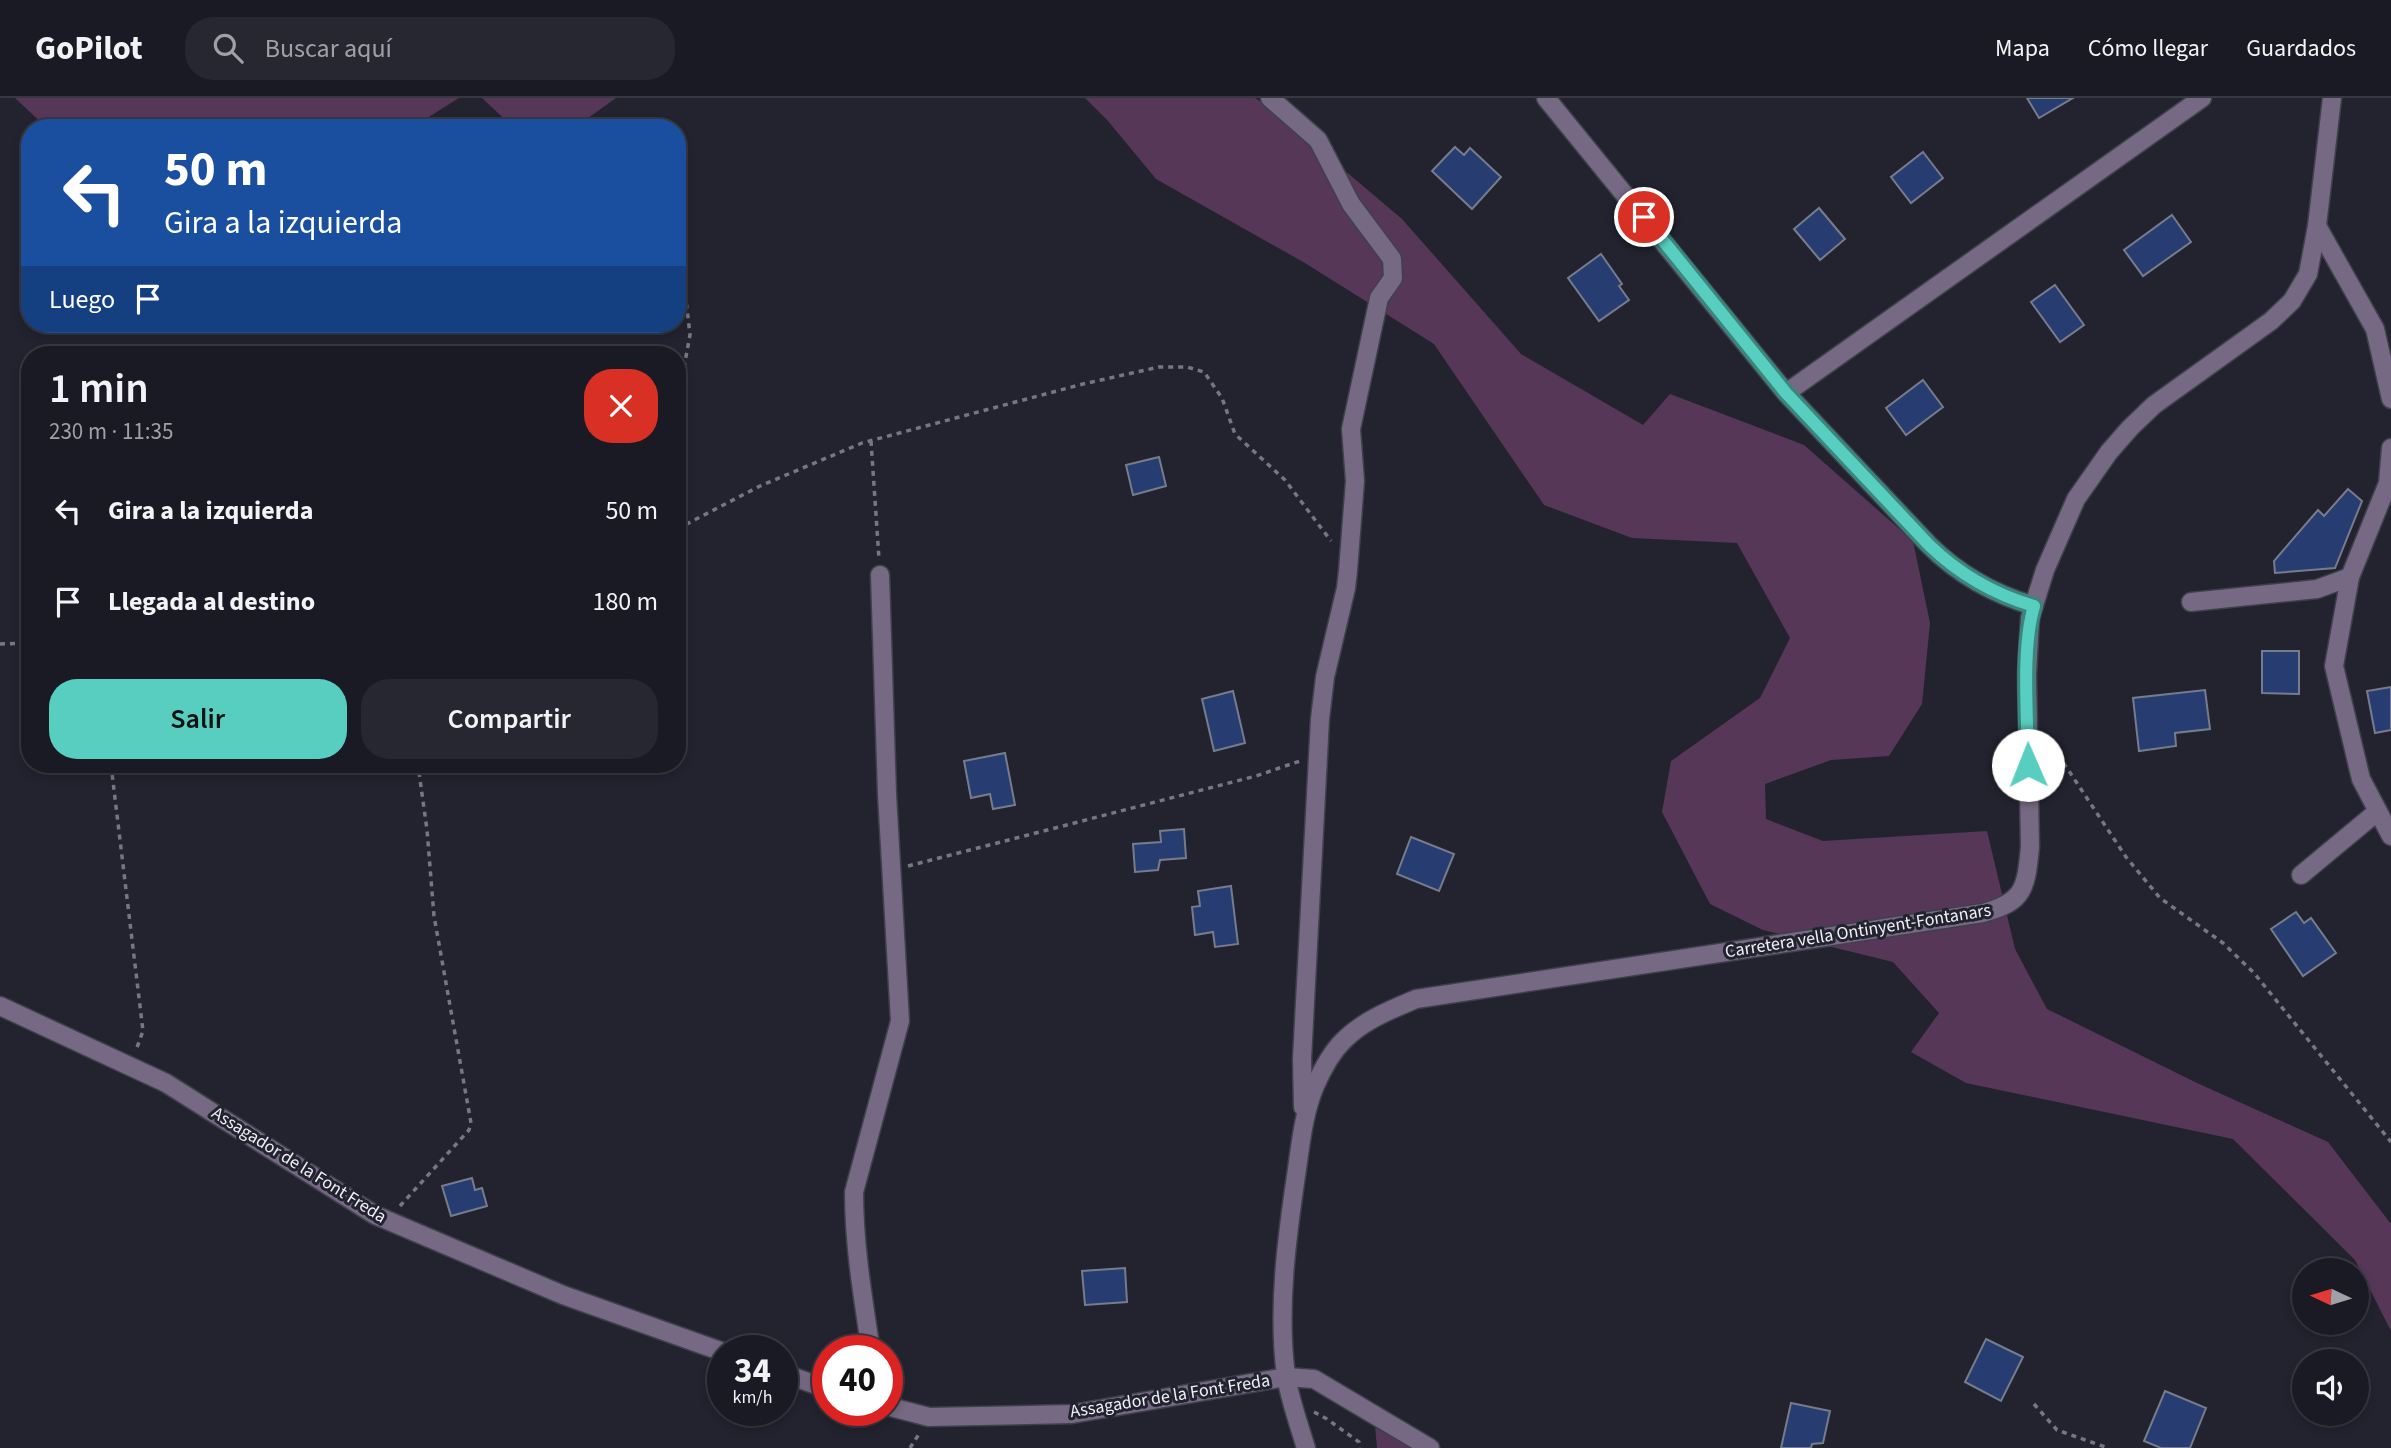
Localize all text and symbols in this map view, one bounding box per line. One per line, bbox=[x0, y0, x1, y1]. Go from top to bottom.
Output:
search box bbox=[185, 17, 675, 80]
text: GoPilot bbox=[35, 25, 143, 72]
icon: search bbox=[209, 29, 247, 67]
text: Buscar aquí bbox=[265, 30, 392, 67]
text: Mapa bbox=[1995, 31, 2050, 66]
text: Cómo llegar bbox=[2088, 31, 2208, 66]
text: Guardados bbox=[2246, 31, 2356, 66]
text: 50 m bbox=[164, 135, 268, 205]
icon: left bbox=[49, 147, 140, 238]
pin bbox=[1614, 187, 1674, 247]
icon: arrive bbox=[1625, 198, 1663, 236]
text: Gira a la izquierda bbox=[164, 200, 402, 246]
icon: arrive bbox=[129, 280, 167, 318]
text: Luego bbox=[49, 281, 115, 318]
text: 1 min bbox=[49, 359, 149, 419]
button: close bbox=[584, 369, 658, 443]
text: 230 m · 11:35 bbox=[49, 415, 173, 448]
icon: left bbox=[49, 492, 87, 530]
text: Gira a la izquierda bbox=[108, 492, 313, 529]
text: 50 m bbox=[605, 492, 658, 529]
icon: arrive bbox=[49, 583, 87, 621]
text: Llegada al destino bbox=[108, 583, 315, 620]
text: 180 m bbox=[592, 583, 658, 620]
button: Salir bbox=[49, 679, 347, 759]
button: Compartir bbox=[361, 679, 658, 759]
position arrow bbox=[1991, 728, 2065, 802]
street label: Carretera vella Ontinyent-Fontanars bbox=[1723, 898, 1993, 964]
street label: Assagador de la Font Freda bbox=[207, 1101, 391, 1229]
north arrow bbox=[2292, 1258, 2370, 1335]
map controls bbox=[2292, 1258, 2369, 1426]
speed limit sign: 40 bbox=[812, 1335, 903, 1426]
text: 34 bbox=[734, 1346, 771, 1396]
button: sound bbox=[2292, 1349, 2369, 1426]
street label: Assagador de la Font Freda bbox=[1068, 1368, 1272, 1424]
text: km/h bbox=[733, 1385, 772, 1410]

